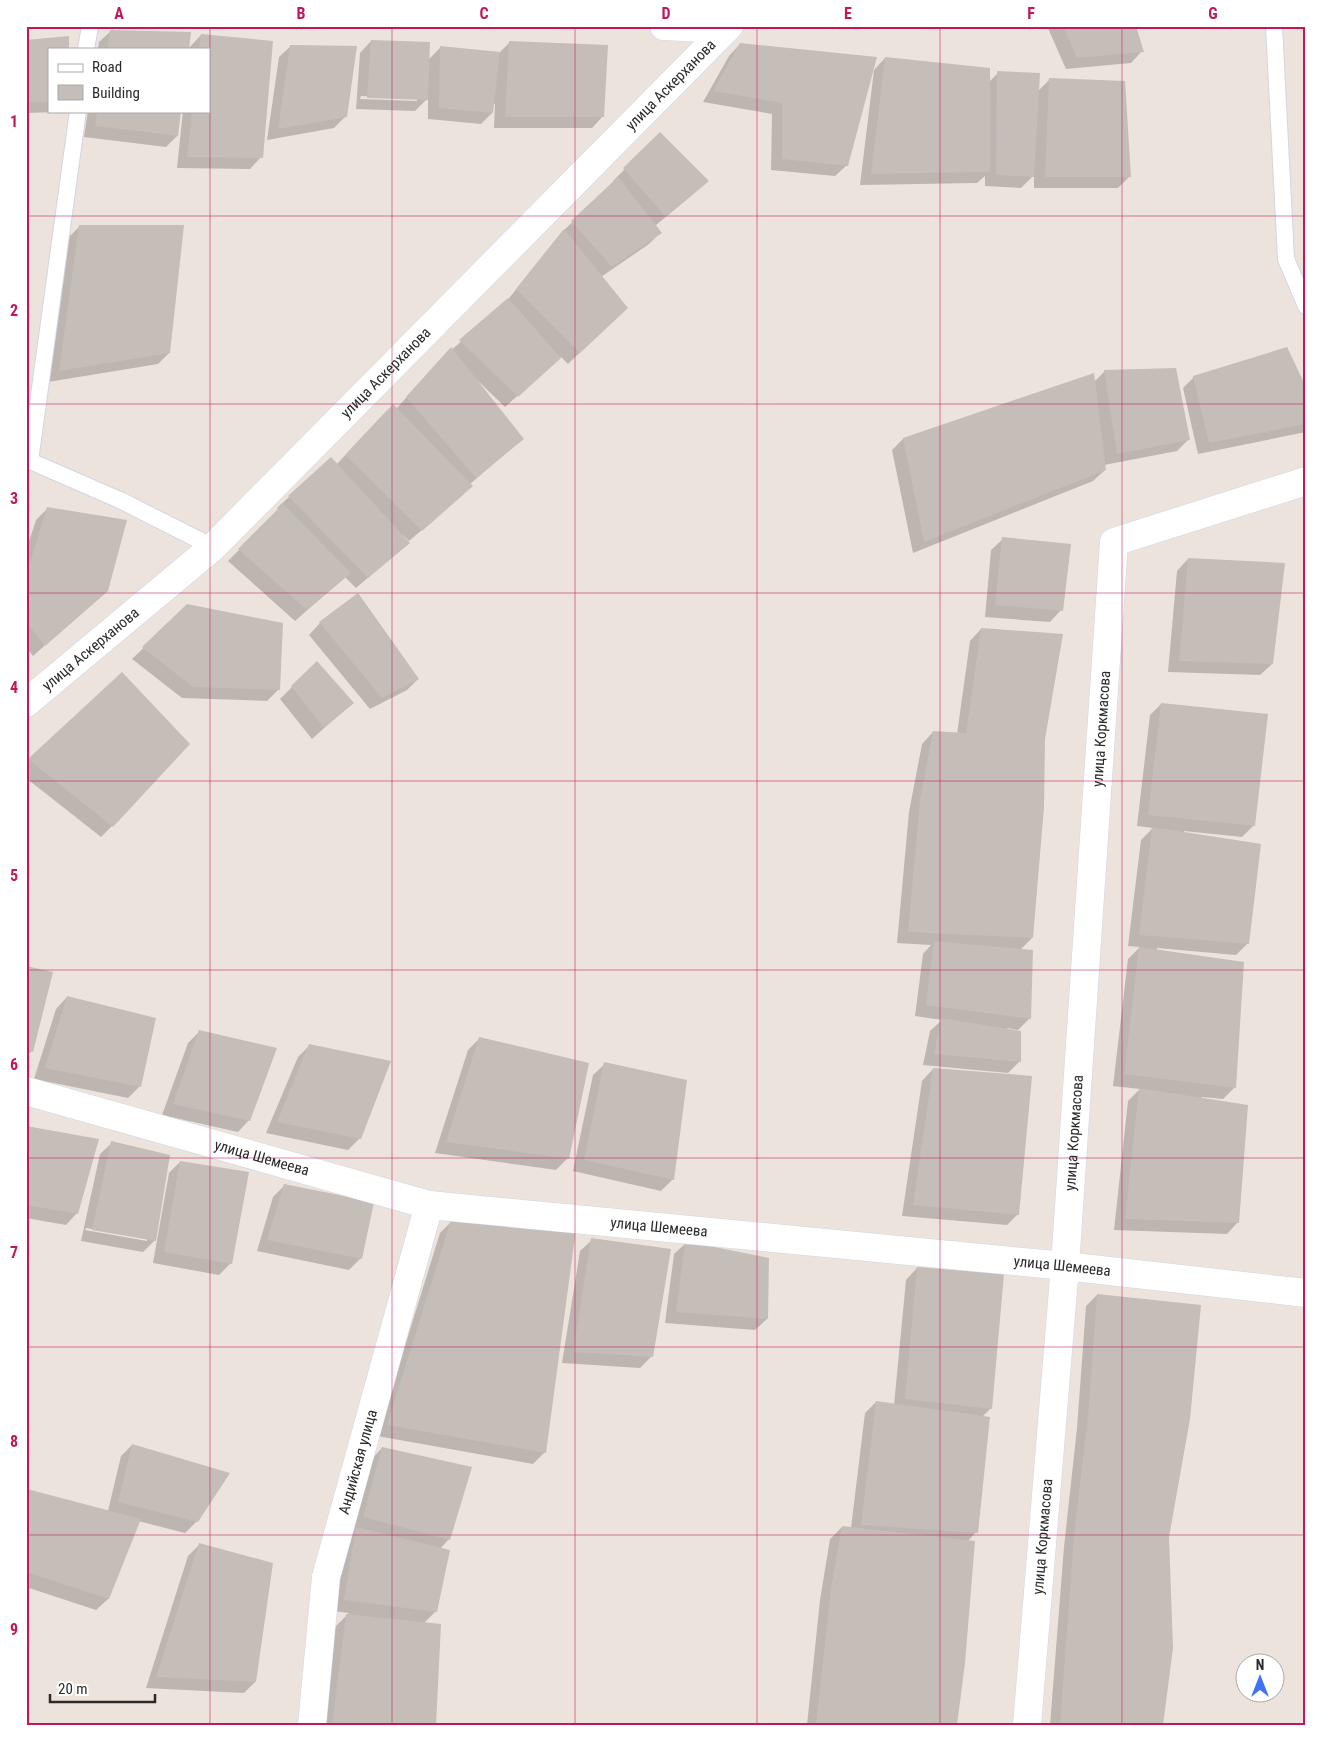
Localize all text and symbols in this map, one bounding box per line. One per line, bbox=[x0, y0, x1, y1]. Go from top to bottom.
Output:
text: A bbox=[114, 4, 124, 23]
text: B bbox=[297, 4, 306, 23]
text: C bbox=[479, 4, 489, 23]
text: D bbox=[661, 4, 671, 23]
text: E bbox=[844, 4, 852, 23]
text: F bbox=[1027, 4, 1035, 23]
text: G bbox=[1208, 4, 1218, 23]
street label: улица Аскерханова bbox=[622, 36, 720, 134]
legend bbox=[48, 48, 210, 112]
text: Road bbox=[92, 58, 122, 76]
text: Building bbox=[92, 84, 140, 102]
text: 1 bbox=[10, 112, 18, 131]
text: 2 bbox=[10, 301, 18, 320]
street label: улица Аскерханова bbox=[337, 323, 435, 422]
text: 3 bbox=[10, 489, 18, 508]
street label: улица Аскерханова bbox=[38, 604, 143, 695]
street label: улица Коркмасова bbox=[1088, 670, 1114, 787]
text: 4 bbox=[10, 678, 18, 697]
text: 5 bbox=[10, 866, 18, 885]
text: 6 bbox=[10, 1055, 18, 1074]
street label: улица Коркмасова bbox=[1061, 1074, 1087, 1191]
street label: улица Шемеева bbox=[212, 1136, 311, 1180]
street label: улица Шемеева bbox=[610, 1213, 709, 1241]
text: 7 bbox=[10, 1243, 18, 1262]
street label: улица Шемеева bbox=[1013, 1252, 1112, 1280]
street label: Андийская улица bbox=[335, 1408, 381, 1516]
text: 8 bbox=[10, 1432, 18, 1451]
street label: улица Коркмасова bbox=[1029, 1478, 1056, 1595]
text: 9 bbox=[10, 1620, 18, 1639]
north arrow bbox=[1234, 1654, 1284, 1704]
text: N bbox=[1256, 1657, 1264, 1673]
scale bar bbox=[50, 1671, 155, 1703]
text: 20 m bbox=[58, 1680, 88, 1698]

